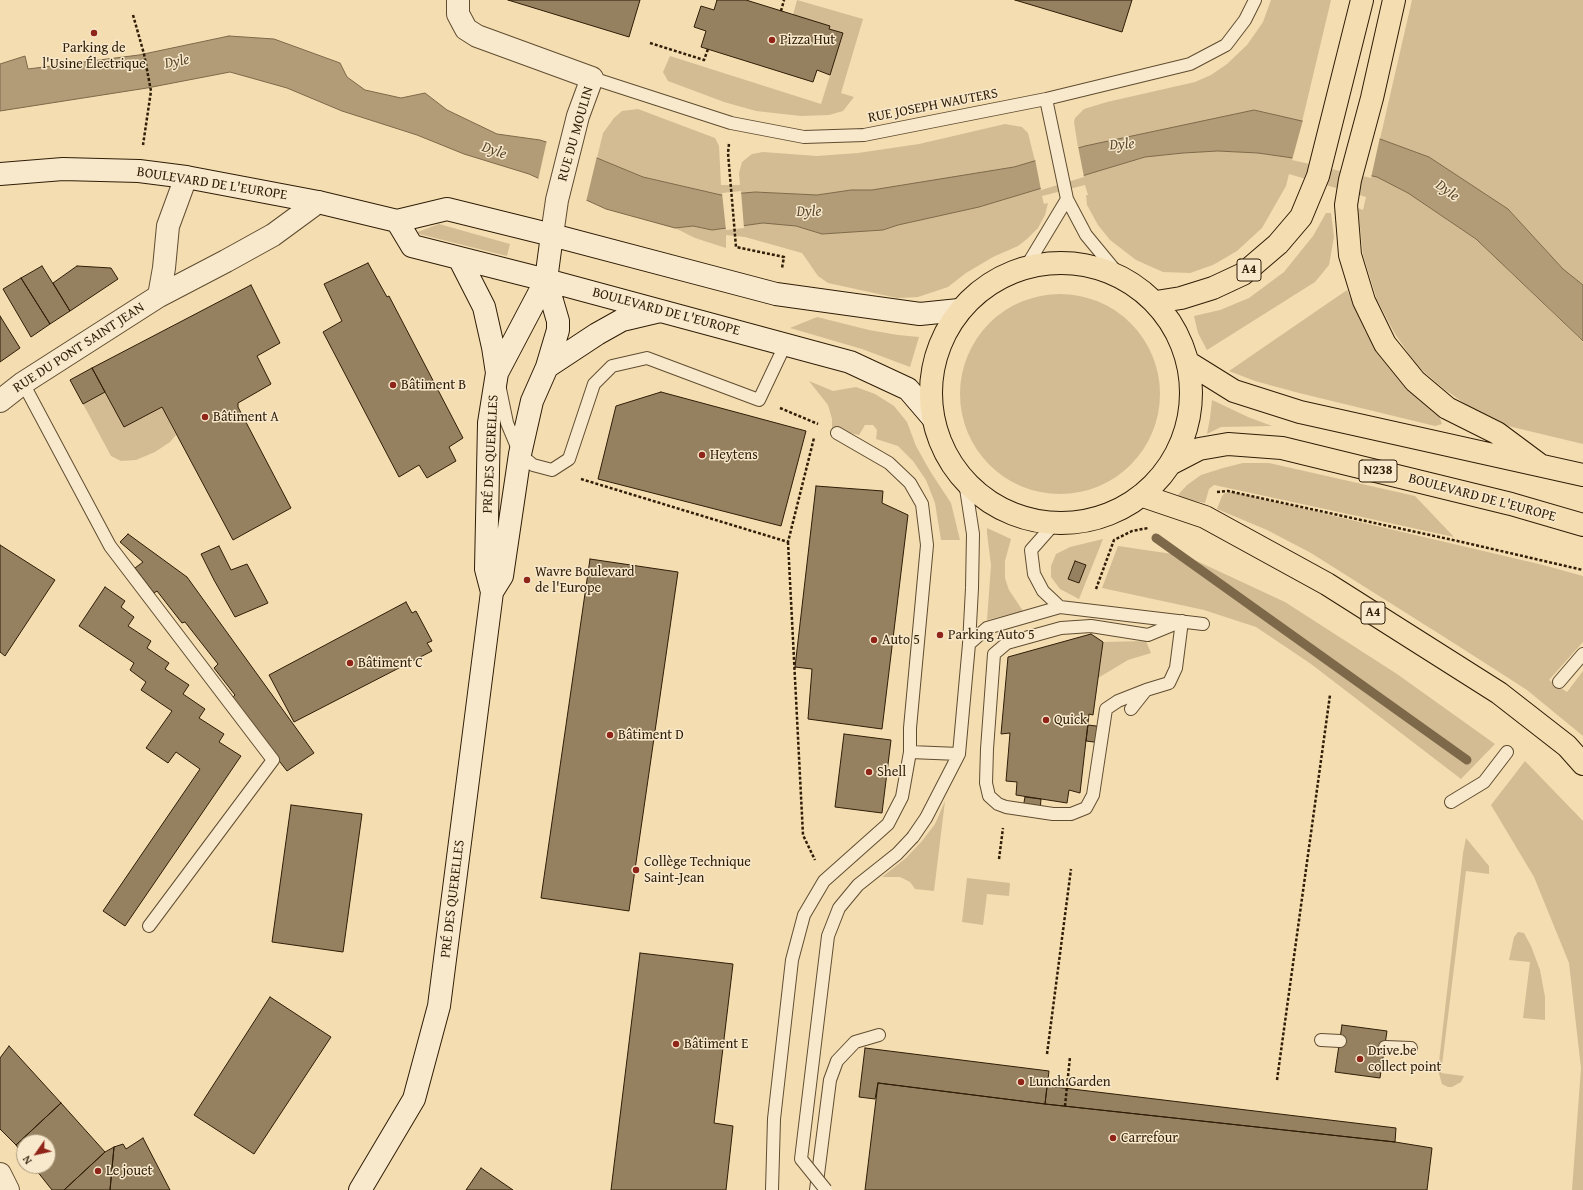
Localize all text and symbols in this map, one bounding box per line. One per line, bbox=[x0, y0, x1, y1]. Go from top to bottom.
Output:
marker: Parking de l'Usine Électrique bbox=[89, 28, 99, 38]
place label: Pizza Hut bbox=[780, 32, 835, 48]
marker: Pizza Hut bbox=[767, 35, 777, 45]
place label: Parking de l'Usine Électrique bbox=[42, 40, 146, 72]
water label: Dyle bbox=[163, 51, 191, 73]
street label: RUE DU MOULIN bbox=[554, 85, 598, 183]
street label: RUE JOSEPH WAUTERS bbox=[867, 85, 999, 127]
water label: Dyle bbox=[1109, 135, 1135, 155]
water label: Dyle bbox=[479, 138, 509, 164]
street label: BOULEVARD DE L'EUROPE bbox=[136, 164, 288, 204]
water label: Dyle bbox=[1432, 176, 1462, 206]
water label: Dyle bbox=[796, 203, 822, 221]
road number: A4 bbox=[1237, 259, 1261, 281]
street label: BOULEVARD DE L'EUROPE bbox=[590, 284, 742, 340]
street label: RUE DU PONT SAINT JEAN bbox=[10, 299, 148, 397]
place label: Bâtiment B bbox=[401, 377, 466, 393]
marker: Bâtiment B bbox=[388, 380, 398, 390]
street label: PRÉ DES QUERELLES bbox=[480, 394, 502, 514]
place label: Bâtiment A bbox=[213, 409, 279, 425]
marker: Bâtiment A bbox=[200, 412, 210, 422]
place label: Heytens bbox=[710, 447, 758, 463]
marker: Heytens bbox=[697, 450, 707, 460]
road number: N238 bbox=[1359, 460, 1397, 482]
street label: BOULEVARD DE L'EUROPE bbox=[1406, 470, 1558, 526]
place label: Wavre Boulevard de l'Europe bbox=[535, 564, 635, 596]
marker: Wavre Boulevard de l'Europe bbox=[522, 575, 532, 585]
road number: A4 bbox=[1361, 602, 1385, 624]
place label: Parking Auto 5 bbox=[948, 627, 1035, 643]
marker: Parking Auto 5 bbox=[935, 630, 945, 640]
place label: Auto 5 bbox=[882, 632, 920, 648]
marker: Auto 5 bbox=[869, 635, 879, 645]
place label: Bâtiment C bbox=[358, 655, 423, 671]
marker: Bâtiment C bbox=[345, 658, 355, 668]
place label: Quick bbox=[1054, 712, 1087, 728]
marker: Quick bbox=[1041, 715, 1051, 725]
place label: Bâtiment D bbox=[618, 727, 684, 743]
marker: Bâtiment D bbox=[605, 730, 615, 740]
place label: Shell bbox=[877, 764, 906, 780]
marker: Shell bbox=[864, 767, 874, 777]
street label: PRÉ DES QUERELLES bbox=[437, 839, 469, 959]
place label: Collège Technique Saint-Jean bbox=[644, 854, 751, 886]
marker: Collège Technique Saint-Jean bbox=[631, 865, 641, 875]
place label: Bâtiment E bbox=[684, 1036, 748, 1052]
marker: Bâtiment E bbox=[671, 1039, 681, 1049]
place label: Drive.be collect point bbox=[1368, 1043, 1441, 1076]
marker: Drive.be collect point bbox=[1355, 1054, 1365, 1064]
place label: Lunch Garden bbox=[1029, 1074, 1111, 1090]
marker: Lunch Garden bbox=[1016, 1077, 1026, 1087]
place label: Carrefour bbox=[1121, 1130, 1178, 1146]
marker: Carrefour bbox=[1108, 1133, 1118, 1143]
north arrow bbox=[16, 1134, 56, 1174]
text: N bbox=[18, 1153, 36, 1168]
place label: Le jouet bbox=[106, 1163, 152, 1179]
marker: Le jouet bbox=[93, 1166, 103, 1176]

